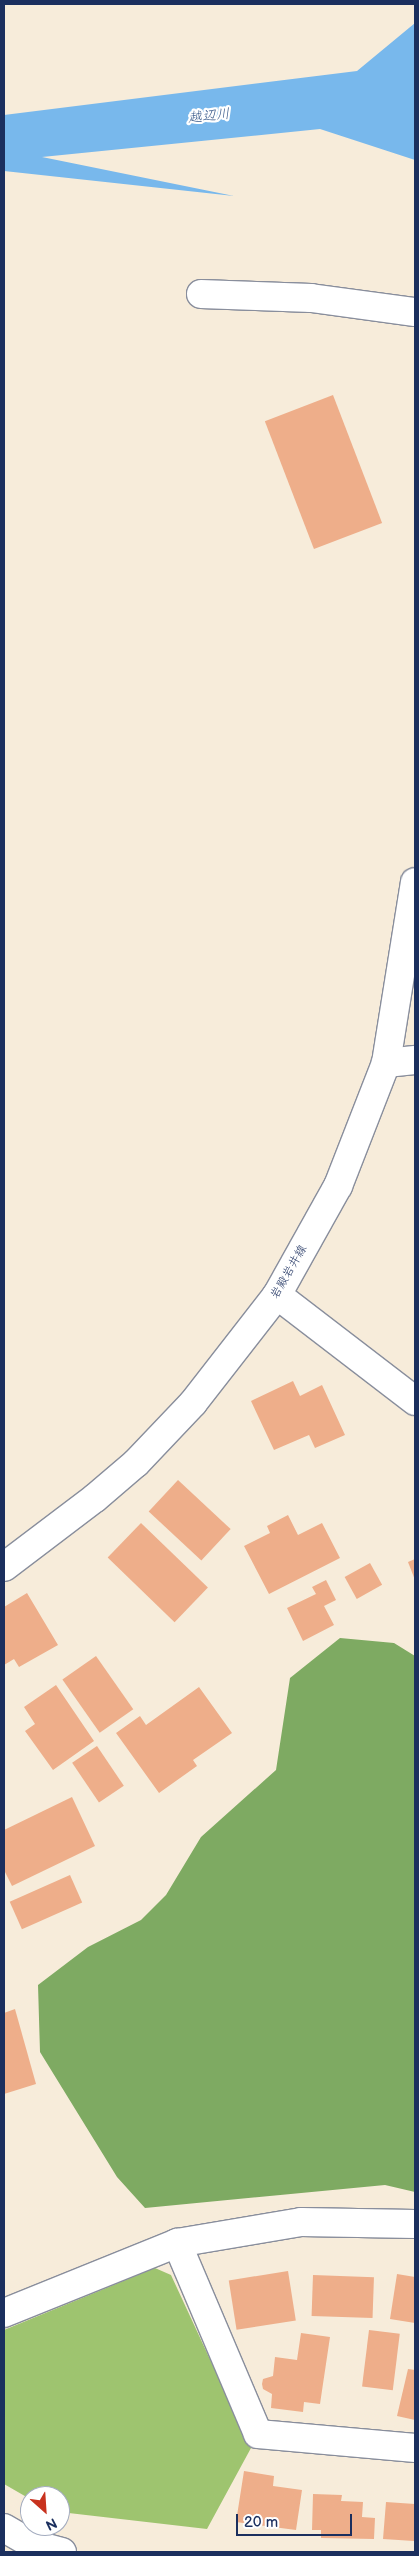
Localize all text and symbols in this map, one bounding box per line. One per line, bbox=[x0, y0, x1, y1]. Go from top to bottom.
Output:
water label: 越辺川 bbox=[187, 105, 231, 127]
street label: 岩殿岩井線 bbox=[268, 1242, 310, 1302]
north arrow bbox=[20, 2486, 70, 2536]
scale bar bbox=[239, 2504, 355, 2536]
text: 20 m bbox=[244, 2513, 278, 2532]
text: N bbox=[43, 2514, 60, 2534]

